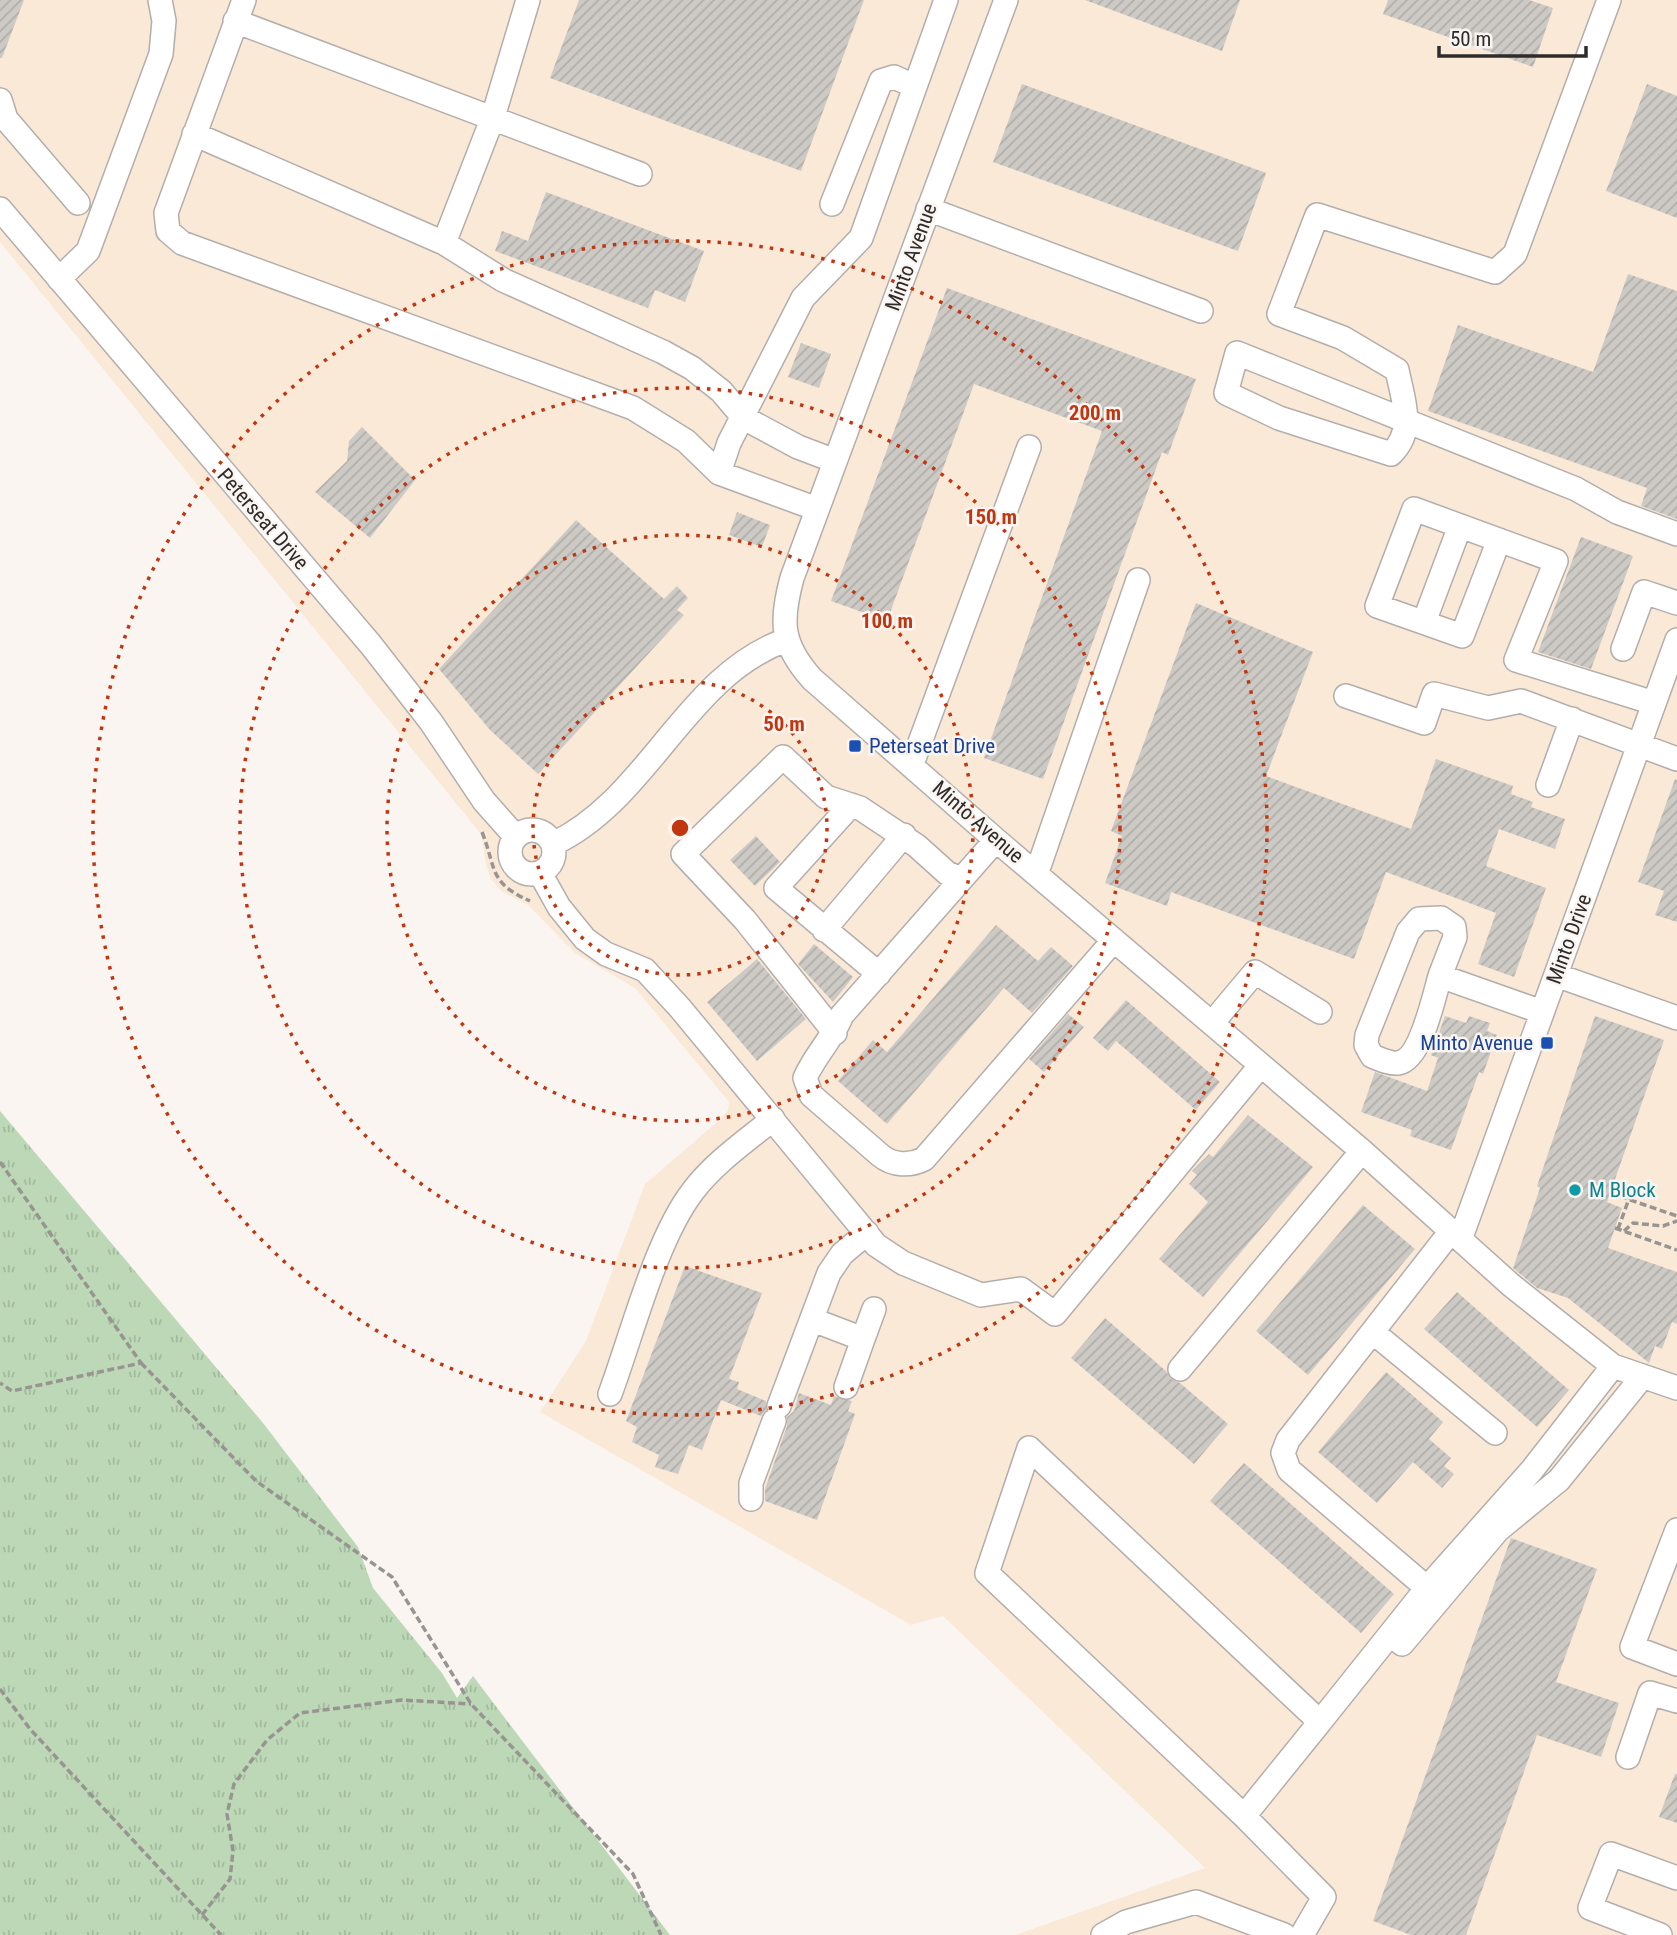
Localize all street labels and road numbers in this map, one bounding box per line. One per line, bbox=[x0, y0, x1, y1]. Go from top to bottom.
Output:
street label: Minto Avenue bbox=[880, 200, 942, 314]
street label: Peterseat Drive bbox=[213, 463, 314, 575]
street label: Minto Avenue bbox=[928, 776, 1029, 868]
street label: Minto Drive bbox=[1542, 891, 1596, 987]

